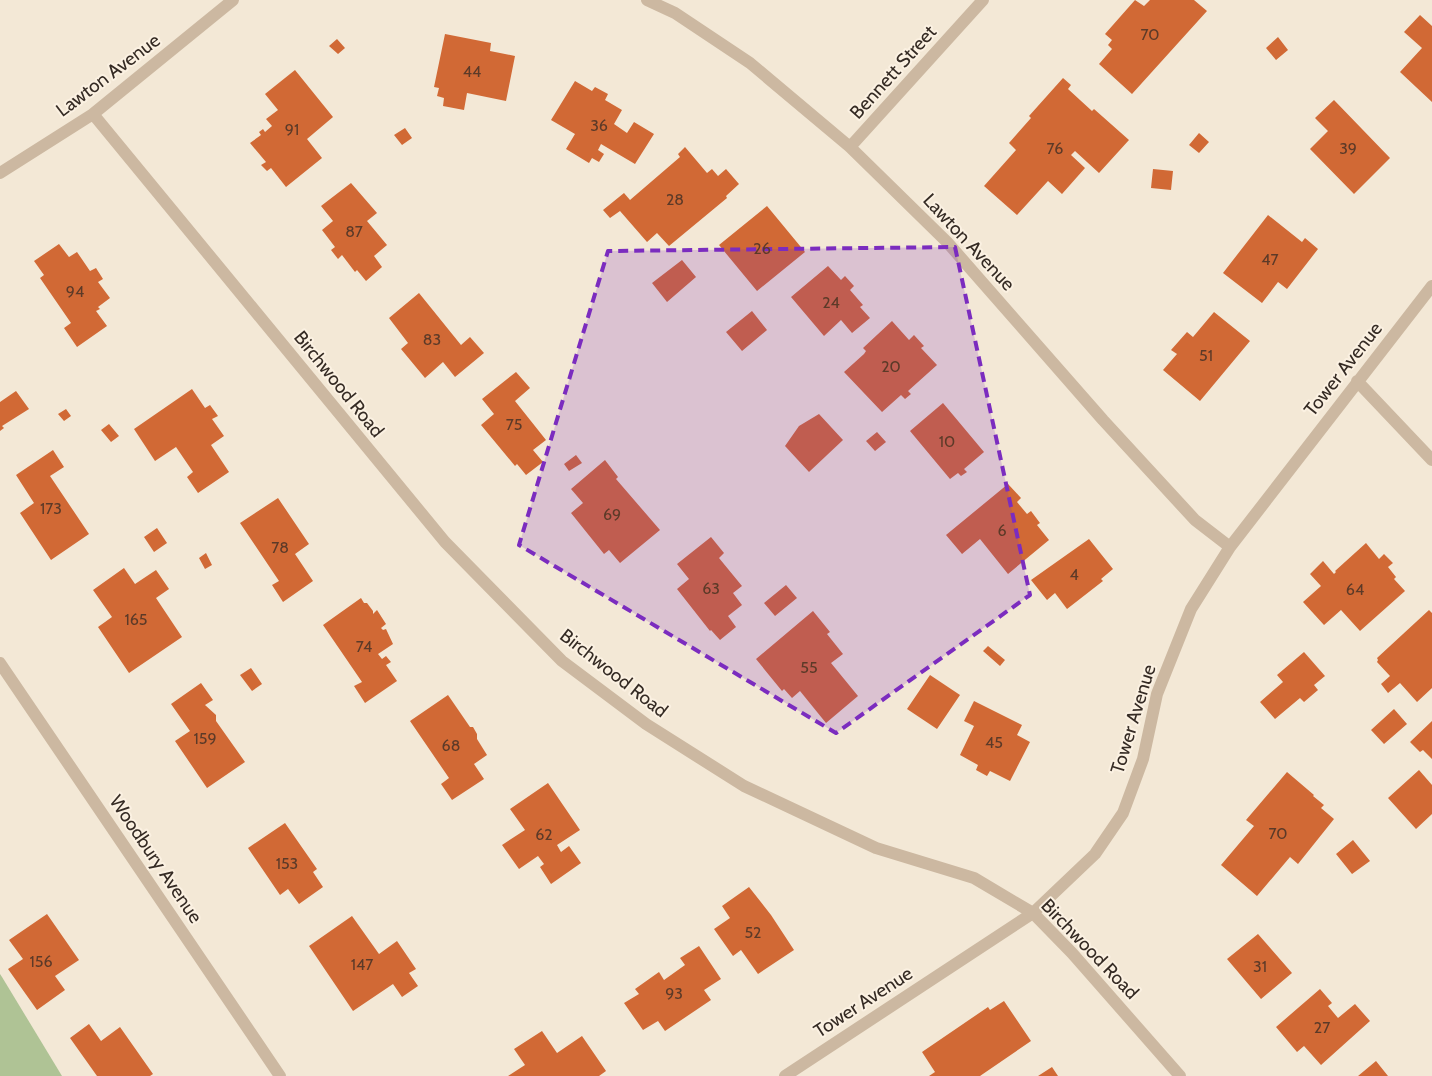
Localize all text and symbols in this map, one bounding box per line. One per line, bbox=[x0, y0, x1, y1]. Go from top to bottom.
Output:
street label: Bennett Street bbox=[845, 20, 941, 124]
house number: 70 bbox=[1140, 25, 1160, 44]
street label: Lawton Avenue bbox=[52, 28, 165, 122]
house number: 44 bbox=[463, 62, 481, 81]
house number: 36 bbox=[590, 116, 608, 135]
house number: 91 bbox=[285, 120, 299, 139]
house number: 76 bbox=[1047, 139, 1063, 158]
house number: 39 bbox=[1339, 139, 1357, 158]
street label: Lawton Avenue bbox=[918, 189, 1020, 295]
house number: 28 bbox=[666, 190, 684, 209]
house number: 87 bbox=[345, 222, 363, 241]
house number: 26 bbox=[753, 239, 771, 258]
house number: 47 bbox=[1261, 250, 1279, 269]
house number: 94 bbox=[66, 282, 84, 301]
house number: 24 bbox=[822, 293, 840, 312]
street label: Tower Avenue bbox=[1299, 317, 1387, 421]
street label: Birchwood Road bbox=[289, 326, 389, 442]
house number: 83 bbox=[423, 330, 441, 349]
house number: 51 bbox=[1199, 346, 1213, 365]
house number: 20 bbox=[881, 357, 901, 376]
house number: 75 bbox=[506, 415, 522, 434]
house number: 10 bbox=[939, 432, 955, 451]
house number: 173 bbox=[40, 499, 62, 518]
house number: 69 bbox=[603, 505, 621, 524]
house number: 6 bbox=[997, 521, 1007, 540]
house number: 78 bbox=[271, 538, 289, 557]
house number: 4 bbox=[1069, 565, 1079, 584]
house number: 63 bbox=[702, 579, 720, 598]
house number: 64 bbox=[1346, 580, 1364, 599]
house number: 165 bbox=[125, 610, 147, 629]
street label: Birchwood Road bbox=[556, 624, 672, 722]
house number: 74 bbox=[356, 637, 372, 656]
house number: 55 bbox=[800, 658, 818, 677]
street label: Tower Avenue bbox=[1105, 661, 1161, 776]
house number: 159 bbox=[194, 729, 216, 748]
house number: 45 bbox=[985, 733, 1003, 752]
house number: 68 bbox=[442, 736, 460, 755]
street label: Woodbury Avenue bbox=[105, 791, 207, 928]
house number: 70 bbox=[1268, 824, 1288, 843]
house number: 62 bbox=[535, 825, 553, 844]
house number: 153 bbox=[276, 854, 298, 873]
street label: Birchwood Road bbox=[1036, 894, 1144, 1004]
house number: 52 bbox=[744, 923, 762, 942]
house number: 156 bbox=[30, 952, 52, 971]
house number: 147 bbox=[351, 955, 373, 974]
house number: 31 bbox=[1253, 957, 1267, 976]
street label: Tower Avenue bbox=[809, 961, 917, 1042]
house number: 93 bbox=[665, 984, 683, 1003]
house number: 27 bbox=[1314, 1018, 1330, 1037]

